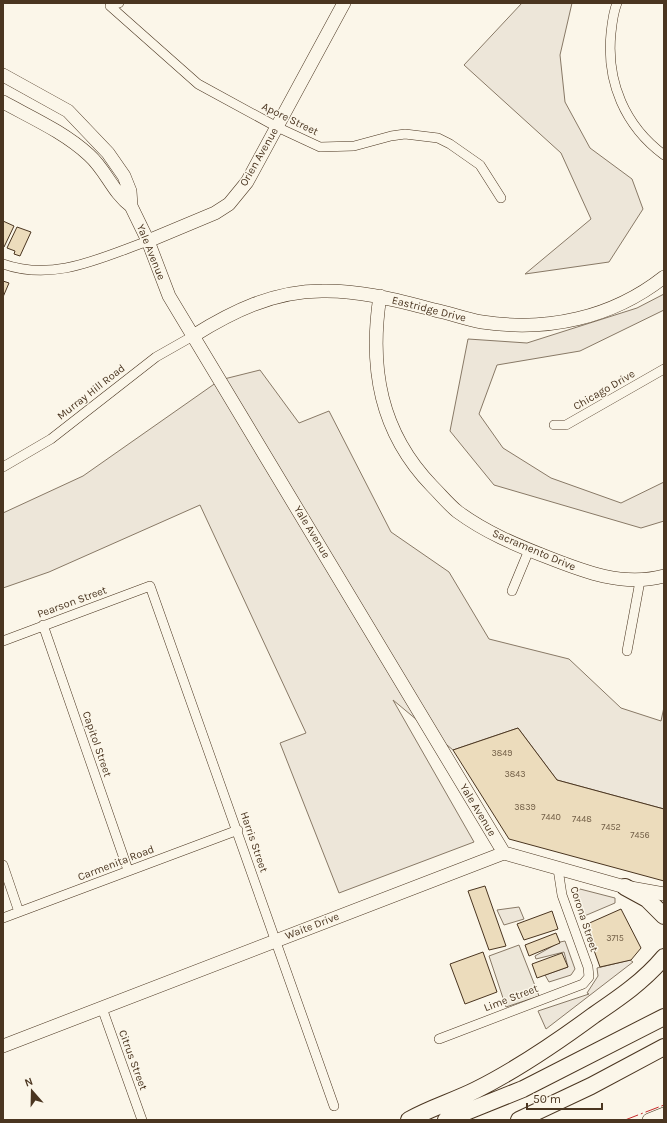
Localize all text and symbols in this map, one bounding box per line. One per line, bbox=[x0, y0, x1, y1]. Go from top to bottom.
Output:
street label: Apore Street bbox=[260, 100, 320, 138]
street label: Orien Avenue bbox=[237, 125, 281, 189]
street label: Yale Avenue bbox=[134, 222, 168, 282]
street label: Eastridge Drive bbox=[391, 293, 468, 325]
street label: Murray Hill Road bbox=[55, 361, 127, 423]
street label: Chicago Drive bbox=[571, 367, 637, 413]
street label: Yale Avenue bbox=[291, 503, 333, 561]
street label: Sacramento Drive bbox=[490, 527, 578, 574]
street label: Pearson Street bbox=[35, 583, 109, 621]
street label: Capitol Street bbox=[80, 709, 114, 779]
house number: 3849 bbox=[491, 748, 513, 758]
house number: 3843 bbox=[504, 769, 526, 779]
street label: Yale Avenue bbox=[457, 781, 499, 839]
house number: 3839 bbox=[514, 802, 536, 812]
street label: Harris Street bbox=[238, 810, 270, 874]
house number: 7440 bbox=[541, 812, 561, 822]
house number: 7448 bbox=[572, 814, 592, 824]
house number: 7452 bbox=[601, 822, 621, 832]
house number: 7456 bbox=[630, 830, 650, 840]
street label: Carmenita Road bbox=[76, 842, 156, 884]
street label: Corona Street bbox=[567, 885, 601, 953]
street label: Waite Drive bbox=[283, 910, 341, 942]
house number: 3715 bbox=[606, 933, 624, 943]
street label: Lime Street bbox=[482, 982, 540, 1014]
street label: Citrus Street bbox=[116, 1028, 150, 1092]
north arrow bbox=[12, 1071, 52, 1111]
text: N bbox=[23, 1075, 35, 1090]
scale bar bbox=[527, 1085, 602, 1111]
text: 50 m bbox=[533, 1092, 561, 1106]

